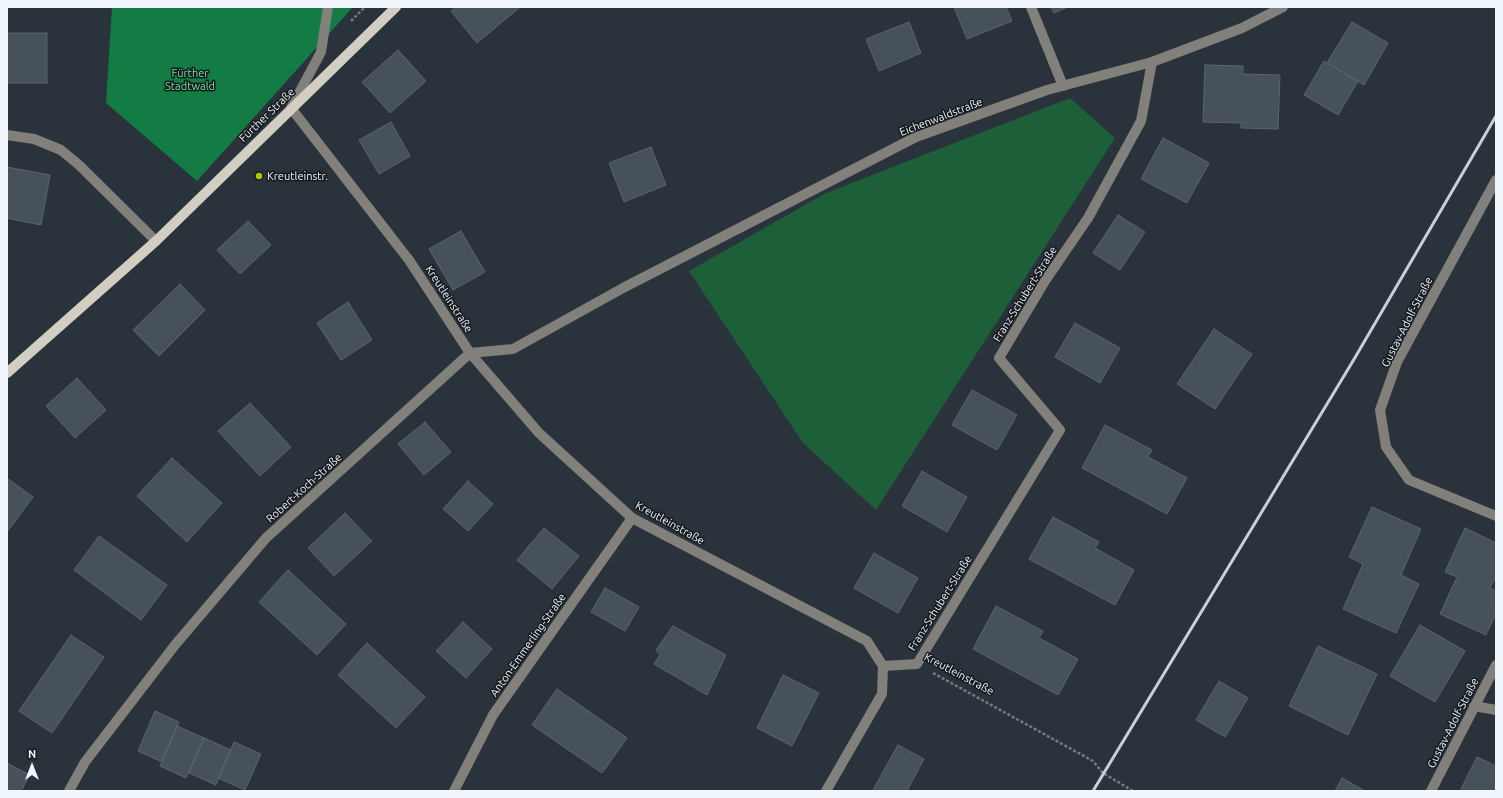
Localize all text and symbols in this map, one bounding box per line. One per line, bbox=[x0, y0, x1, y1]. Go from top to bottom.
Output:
park label: Fürther Stadtwald bbox=[165, 66, 215, 92]
street label: Fürther Straße bbox=[237, 85, 297, 145]
street label: Eichenwaldstraße bbox=[898, 95, 984, 139]
place label: Kreutleinstr. bbox=[267, 169, 328, 183]
marker: Kreutleinstr. bbox=[254, 171, 264, 181]
street label: Franz-Schubert-Straße bbox=[990, 244, 1060, 344]
street label: Kreutleinstraße bbox=[422, 263, 476, 335]
street label: Gustav-Adolf-Straße bbox=[1379, 275, 1435, 369]
street label: Robert-Koch-Straße bbox=[263, 451, 345, 525]
street label: Kreutleinstraße bbox=[633, 499, 707, 547]
street label: Franz-Schubert-Straße bbox=[905, 553, 975, 653]
street label: Anton-Emmerling-Straße bbox=[487, 591, 569, 699]
street label: Kreutleinstraße bbox=[922, 650, 996, 698]
street label: Gustav-Adolf-Straße bbox=[1425, 676, 1481, 770]
north arrow bbox=[12, 746, 52, 786]
text: N bbox=[28, 748, 36, 760]

